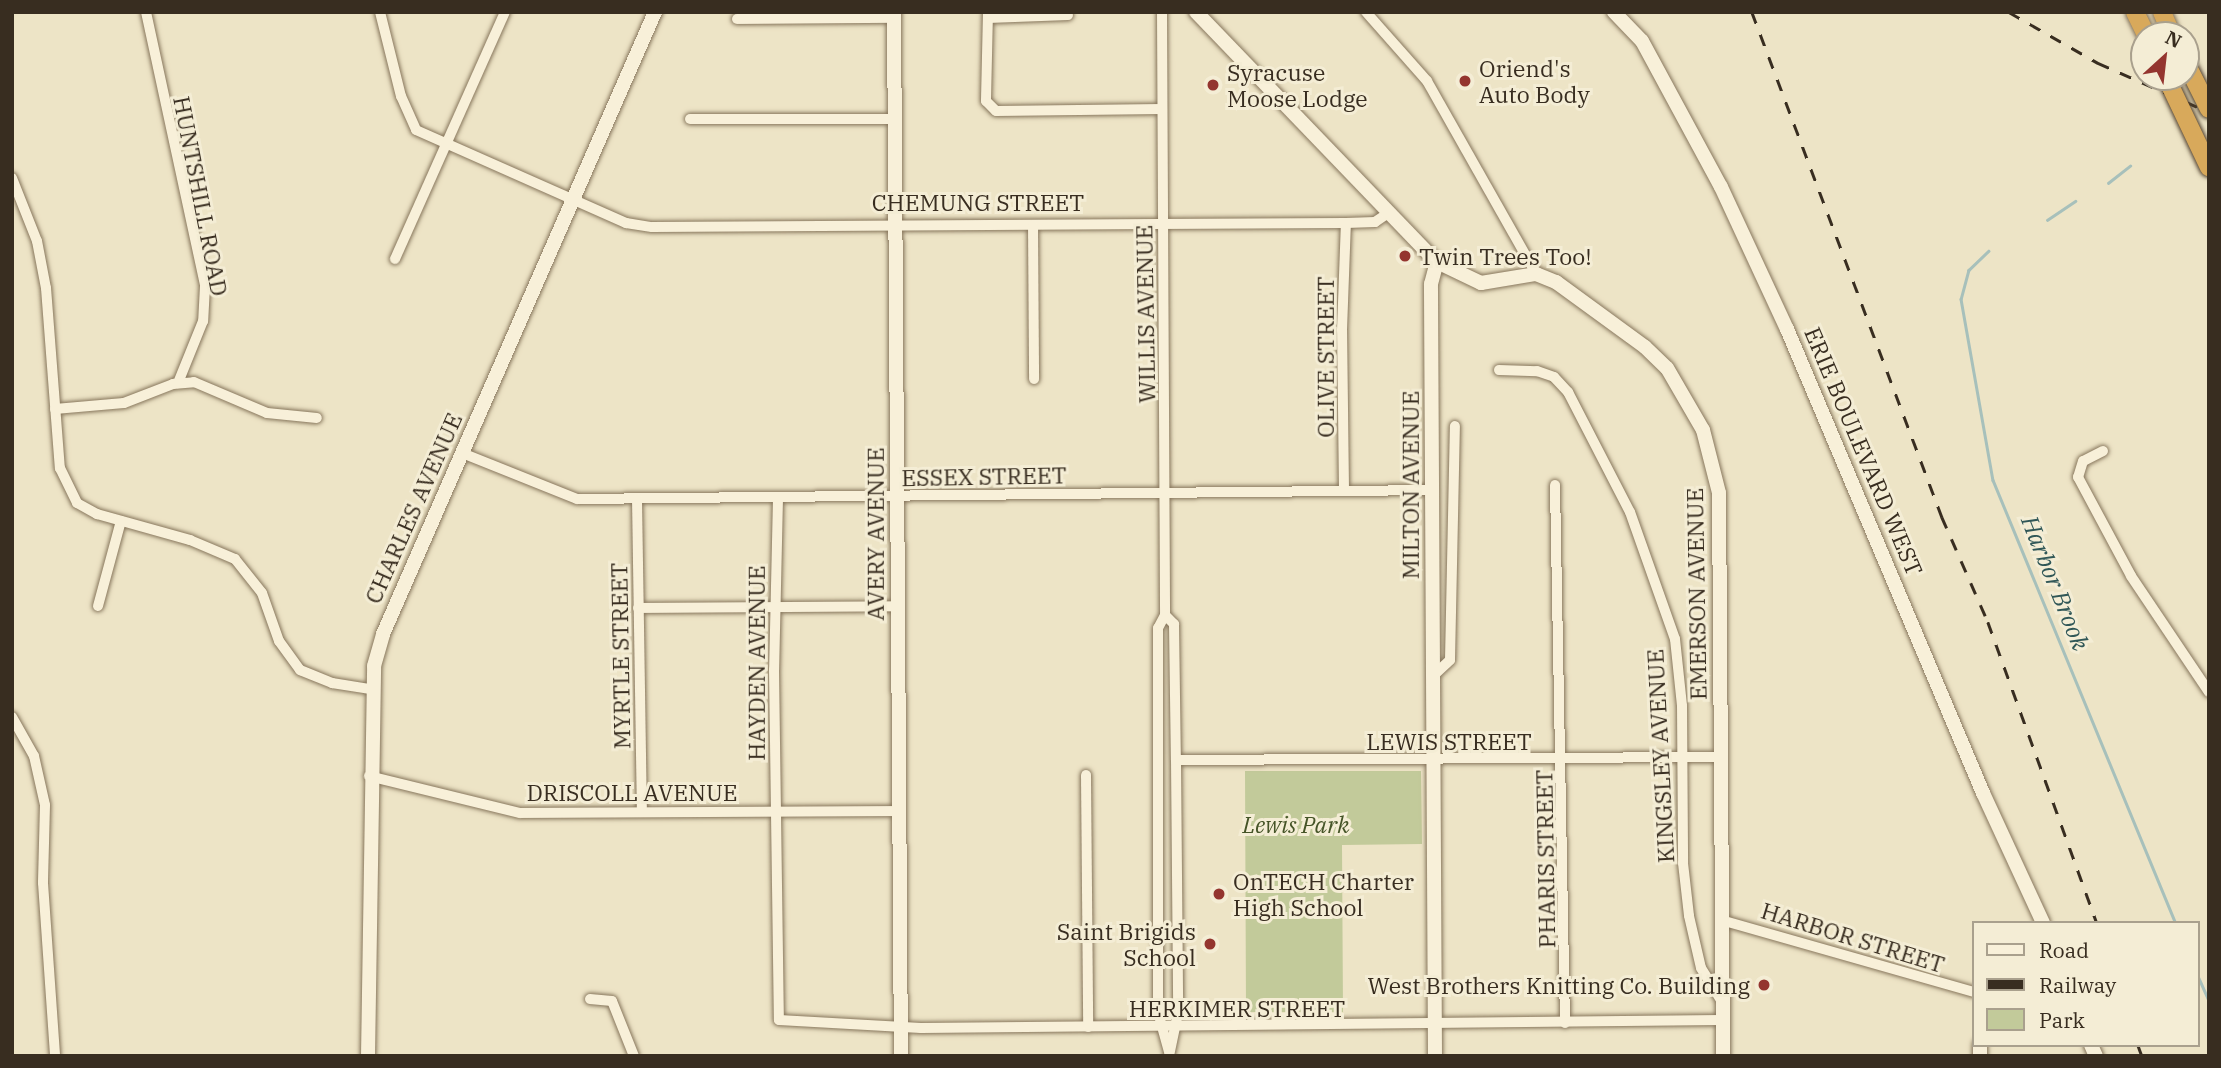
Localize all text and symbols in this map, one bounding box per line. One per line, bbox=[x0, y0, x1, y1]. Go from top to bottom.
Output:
north arrow bbox=[2130, 21, 2200, 91]
text: N bbox=[2161, 25, 2186, 53]
place label: Oriend's Auto Body bbox=[1479, 54, 1590, 108]
place label: Syracuse Moose Lodge bbox=[1227, 58, 1368, 112]
marker: Oriend's Auto Body bbox=[1457, 73, 1473, 89]
marker: Syracuse Moose Lodge bbox=[1205, 77, 1221, 93]
street label: HUNTSHILL ROAD bbox=[168, 94, 234, 298]
street label: CHEMUNG STREET bbox=[872, 188, 1084, 216]
street label: WILLIS AVENUE bbox=[1130, 224, 1160, 404]
place label: Twin Trees Too! bbox=[1419, 242, 1592, 270]
marker: Twin Trees Too! bbox=[1397, 248, 1413, 264]
street label: OLIVE STREET bbox=[1311, 276, 1339, 438]
street label: ERIE BOULEVARD WEST bbox=[1799, 323, 1929, 579]
street label: MILTON AVENUE bbox=[1396, 391, 1424, 579]
street label: CHARLES AVENUE bbox=[359, 408, 467, 608]
street label: AVERY AVENUE bbox=[861, 447, 889, 621]
street label: ESSEX STREET bbox=[901, 461, 1067, 491]
street label: EMERSON AVENUE bbox=[1680, 488, 1712, 700]
water label: Harbor Brook bbox=[2015, 512, 2095, 654]
street label: MYRTLE STREET bbox=[605, 563, 635, 749]
street label: HAYDEN AVENUE bbox=[742, 565, 770, 761]
street label: KINGSLEY AVENUE bbox=[1641, 648, 1679, 864]
street label: LEWIS STREET bbox=[1366, 727, 1532, 755]
street label: PHARIS STREET bbox=[1530, 769, 1560, 949]
street label: DRISCOLL AVENUE bbox=[526, 778, 738, 806]
park label: Lewis Park bbox=[1243, 810, 1349, 838]
place label: OnTECH Charter High School bbox=[1233, 867, 1414, 921]
marker: OnTECH Charter High School bbox=[1211, 886, 1227, 902]
street label: HARBOR STREET bbox=[1758, 896, 1948, 978]
place label: Saint Brigids School bbox=[1057, 917, 1196, 971]
legend bbox=[1972, 921, 2200, 1047]
marker: Saint Brigids School bbox=[1202, 936, 1218, 952]
text: Road bbox=[2039, 936, 2089, 964]
place label: West Brothers Knitting Co. Building bbox=[1368, 971, 1750, 999]
text: Railway bbox=[2039, 971, 2116, 999]
marker: West Brothers Knitting Co. Building bbox=[1756, 977, 1772, 993]
street label: HERKIMER STREET bbox=[1129, 994, 1345, 1022]
text: Park bbox=[2039, 1006, 2085, 1034]

